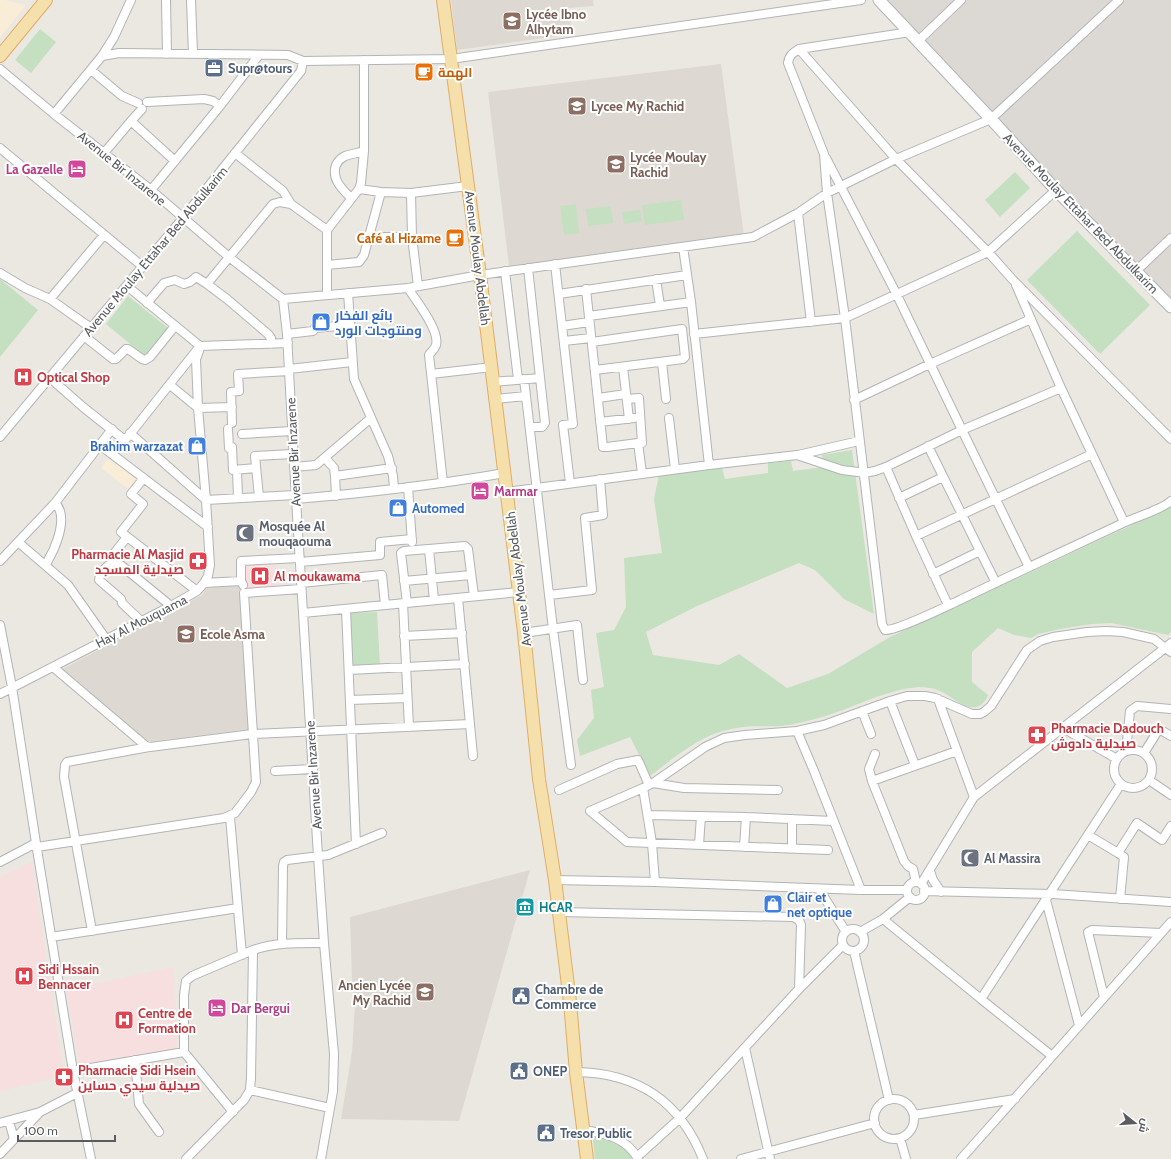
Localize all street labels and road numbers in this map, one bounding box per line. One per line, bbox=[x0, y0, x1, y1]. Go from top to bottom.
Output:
street label: Avenue Bir Inzarene bbox=[75, 127, 170, 209]
street label: Avenue Moulay Ettahar Bed Abdulkarim bbox=[1000, 130, 1162, 296]
street label: Avenue Moulay Ettahar Bed Abdulkarim bbox=[79, 163, 231, 339]
street label: Avenue Moulay Abdellah bbox=[462, 190, 494, 326]
street label: Avenue Bir Inzarene bbox=[282, 397, 304, 507]
street label: Avenue Moulay Abdellah bbox=[502, 511, 534, 647]
street label: Hay Al Mouquama bbox=[92, 591, 190, 651]
street label: Avenue Bir Inzarene bbox=[301, 720, 325, 830]

